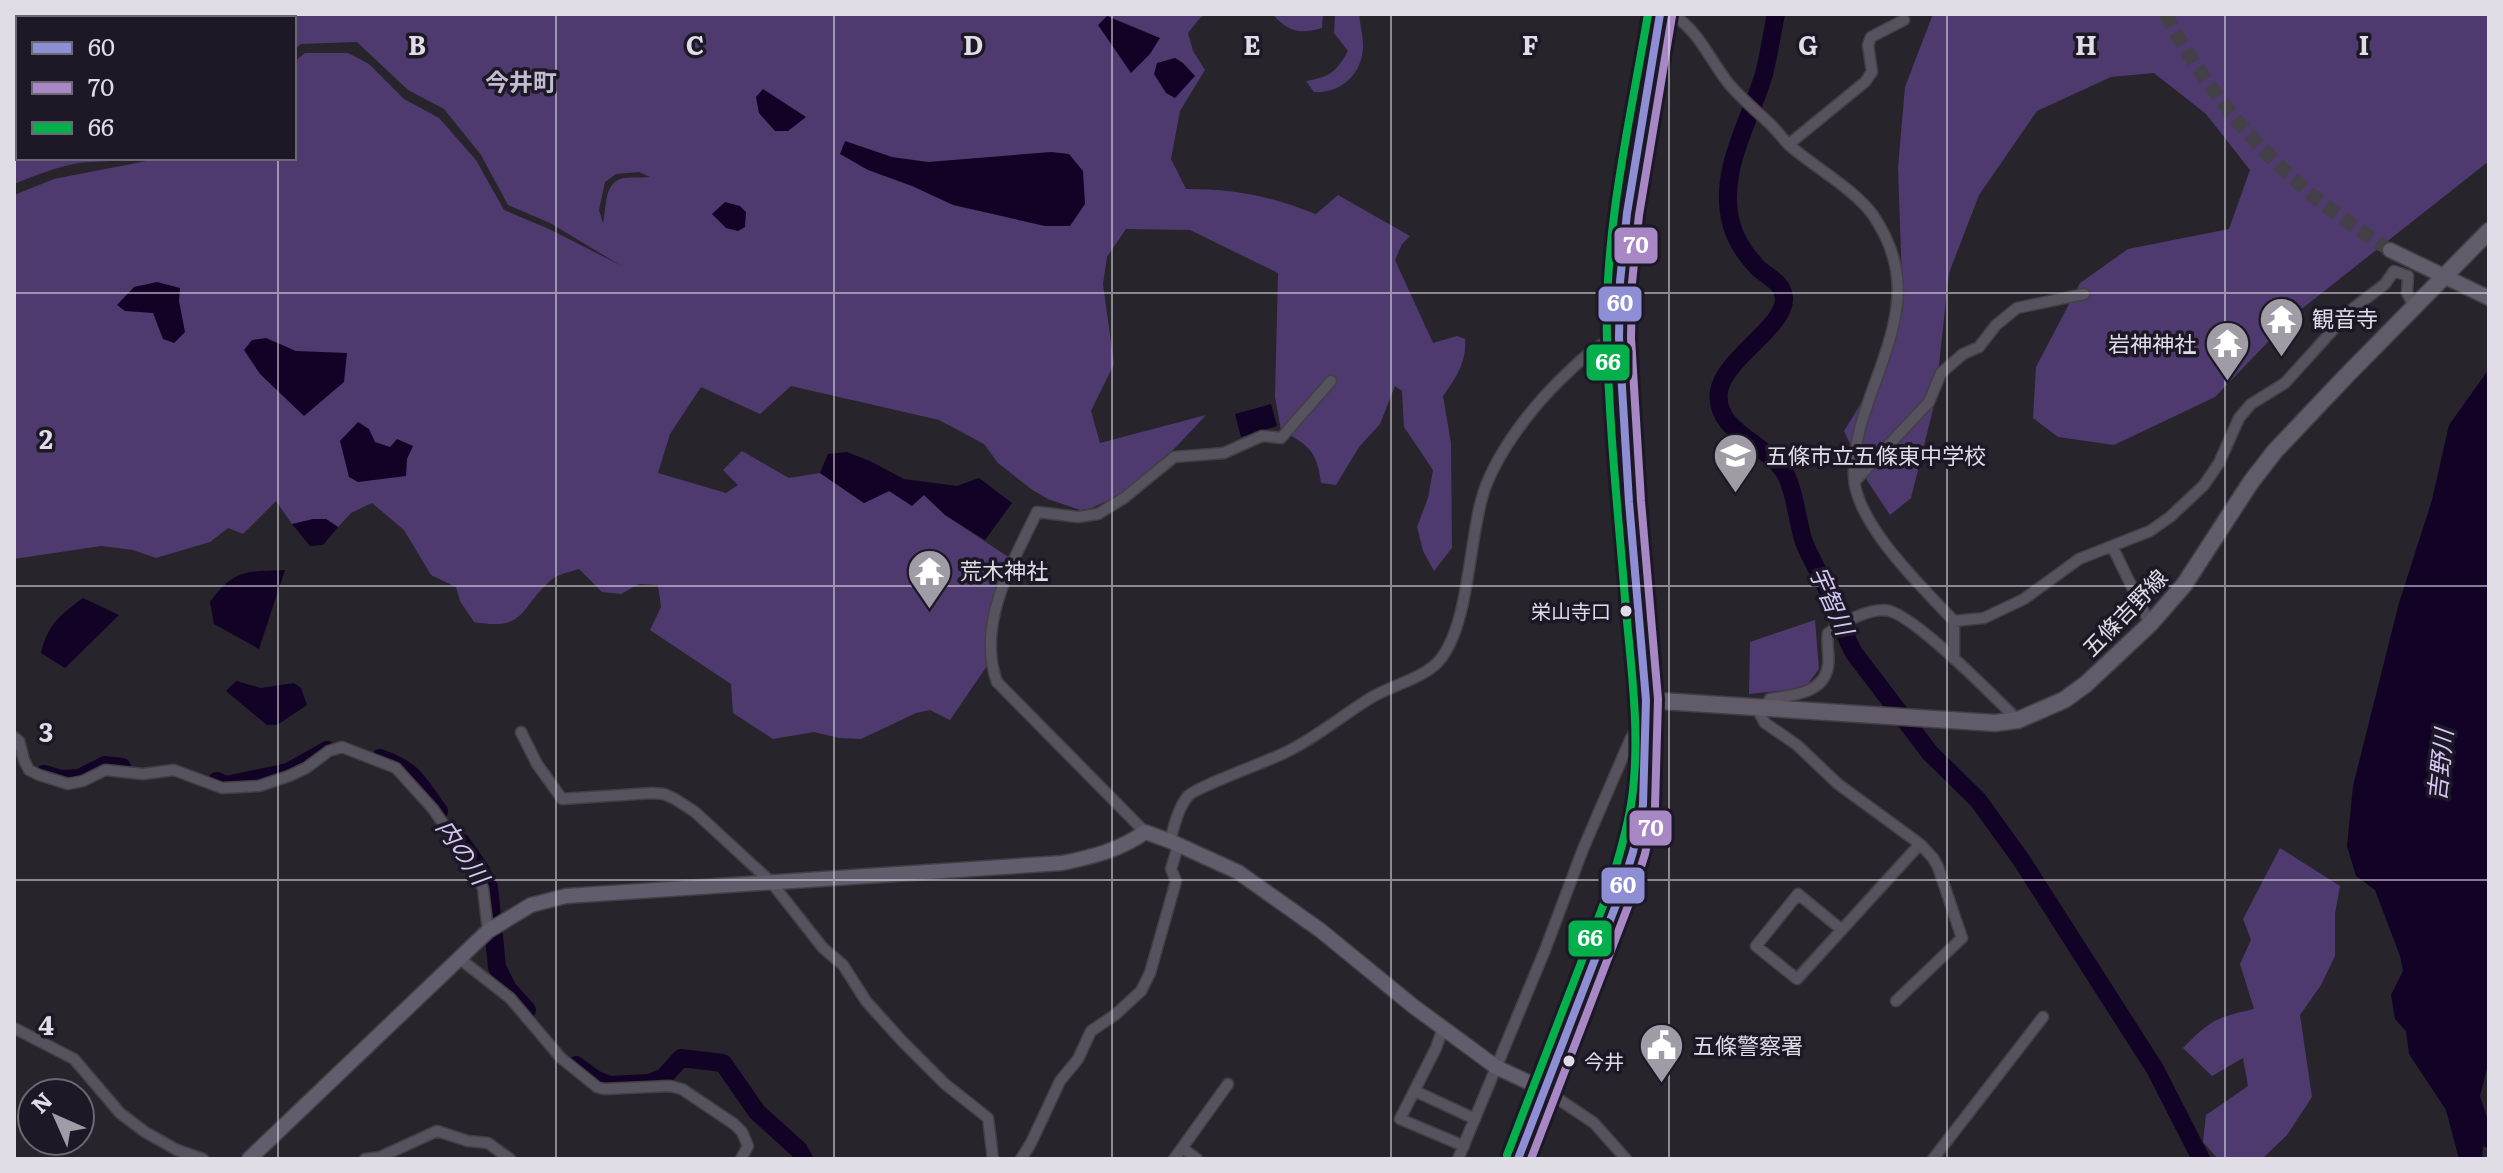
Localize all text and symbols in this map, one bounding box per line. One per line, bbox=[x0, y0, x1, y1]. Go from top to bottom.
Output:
legend bbox=[16, 16, 296, 160]
text: B bbox=[408, 24, 426, 63]
text: C bbox=[686, 24, 704, 63]
text: D bbox=[963, 24, 983, 63]
text: E bbox=[1243, 24, 1261, 63]
text: F bbox=[1522, 24, 1538, 63]
text: G bbox=[1798, 24, 1818, 63]
text: H bbox=[2075, 24, 2097, 63]
text: I bbox=[2359, 24, 2369, 63]
text: 60 bbox=[88, 28, 115, 63]
district label: 今井町 bbox=[485, 63, 557, 98]
text: 70 bbox=[88, 68, 114, 103]
text: 66 bbox=[88, 108, 114, 143]
line badge: 70 bbox=[1613, 226, 1659, 265]
text: 70 bbox=[1623, 227, 1649, 260]
line badge: 60 bbox=[1597, 285, 1643, 323]
text: 60 bbox=[1607, 285, 1633, 318]
temple icon: 観音寺 bbox=[2257, 295, 2305, 358]
place label: 観音寺 bbox=[2312, 301, 2378, 334]
temple icon: 岩神神社 bbox=[2203, 320, 2251, 383]
place label: 岩神神社 bbox=[2108, 326, 2196, 359]
line badge: 66 bbox=[1585, 343, 1631, 382]
text: 66 bbox=[1595, 344, 1621, 377]
text: 2 bbox=[39, 418, 53, 457]
school or university icon: 五條市立五條東中学校 bbox=[1711, 432, 1759, 495]
place label: 五條市立五條東中学校 bbox=[1766, 438, 1986, 471]
temple icon: 荒木神社 bbox=[905, 547, 953, 610]
place label: 荒木神社 bbox=[960, 553, 1048, 586]
water label: 宇智川 bbox=[1803, 560, 1865, 643]
street label: 五條吉野線 bbox=[2074, 561, 2174, 663]
place label: 栄山寺口 bbox=[1531, 595, 1611, 625]
marker: 栄山寺口 bbox=[1618, 603, 1634, 619]
text: 3 bbox=[39, 711, 53, 750]
water label: 吉野川 bbox=[2417, 724, 2460, 802]
line badge: 70 bbox=[1628, 809, 1673, 847]
text: 70 bbox=[1638, 810, 1664, 843]
water label: 内の川 bbox=[429, 811, 500, 893]
line badge: 60 bbox=[1600, 866, 1646, 905]
text: 60 bbox=[1610, 867, 1636, 900]
line badge: 66 bbox=[1567, 919, 1613, 958]
text: 66 bbox=[1577, 920, 1603, 953]
text: 4 bbox=[38, 1004, 54, 1043]
public building icon: 五條警察署 bbox=[1638, 1022, 1686, 1085]
place label: 五條警察署 bbox=[1693, 1028, 1803, 1061]
place label: 今井 bbox=[1584, 1045, 1624, 1075]
marker: 今井 bbox=[1561, 1053, 1577, 1069]
north arrow bbox=[16, 1077, 96, 1157]
text: N bbox=[23, 1084, 59, 1120]

